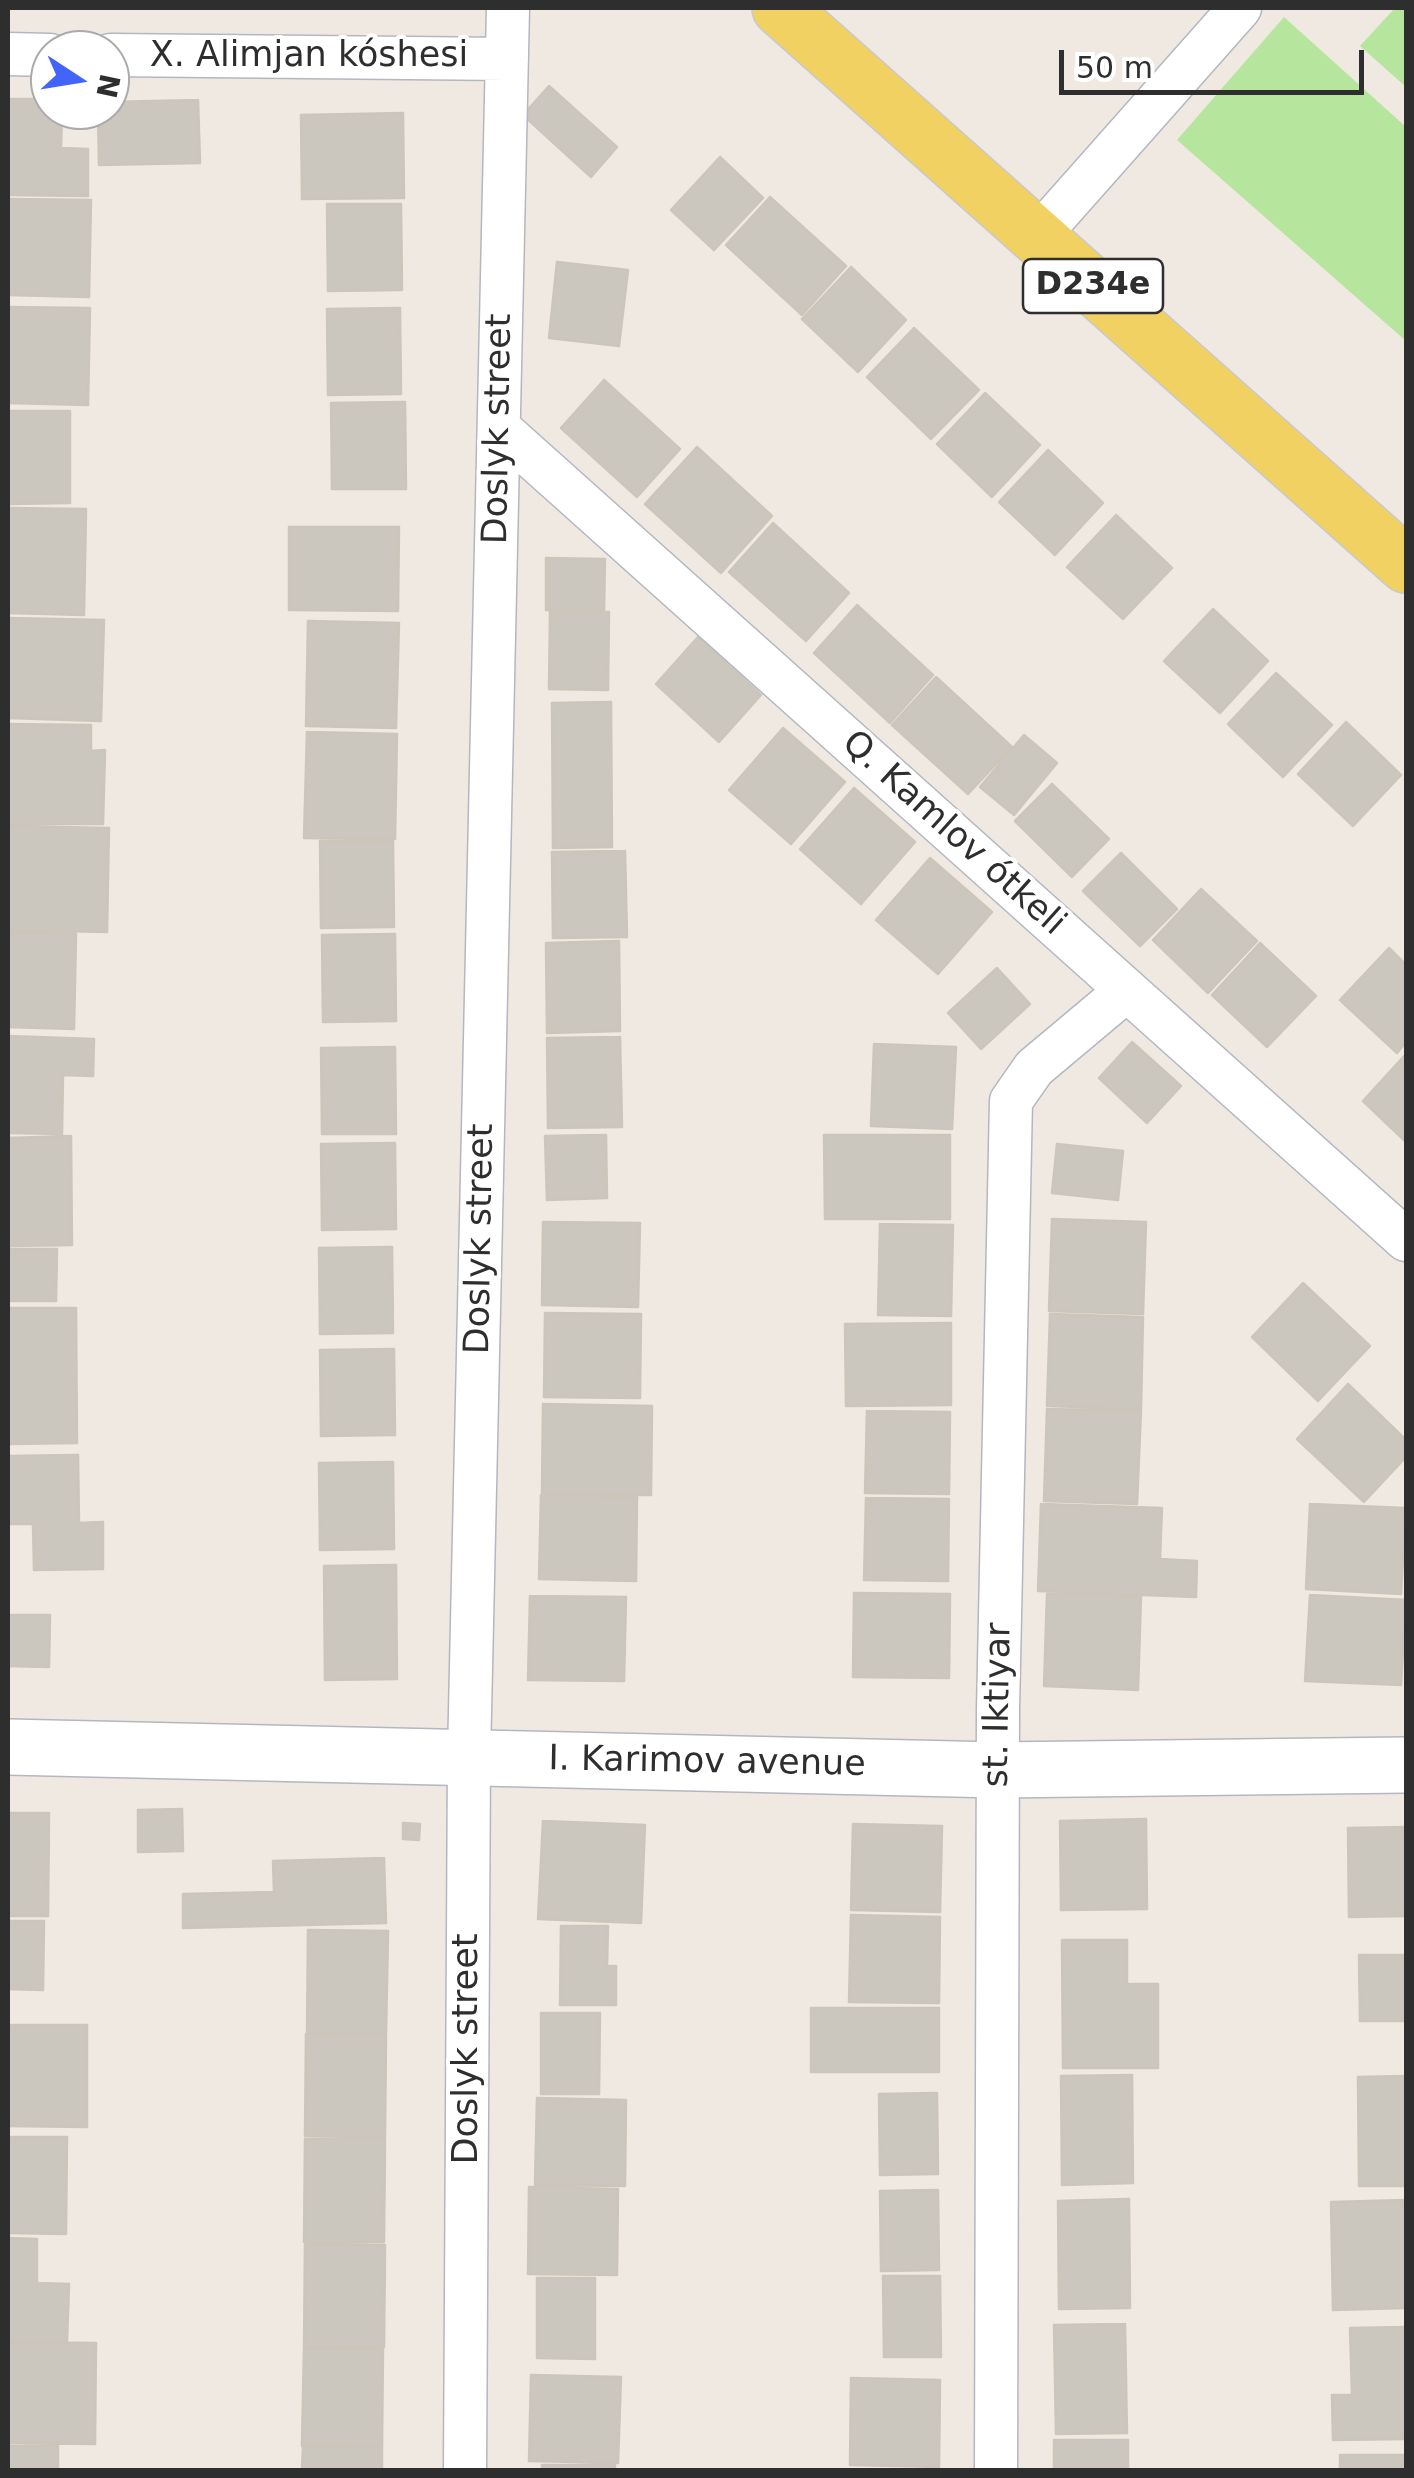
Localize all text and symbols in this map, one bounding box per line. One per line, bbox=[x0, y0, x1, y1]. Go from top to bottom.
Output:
north arrow bbox=[30, 30, 130, 130]
scale bar bbox=[1064, 30, 1369, 92]
street label: X. Alimjan kóshesi bbox=[150, 36, 468, 78]
text: 50 m bbox=[1076, 50, 1153, 85]
text: N bbox=[89, 71, 126, 101]
road number: D234e bbox=[1023, 259, 1163, 313]
street label: Doslyk street bbox=[476, 313, 522, 545]
street label: Q. Kamlov ótkeli bbox=[833, 723, 1073, 945]
street label: Doslyk street bbox=[458, 1123, 504, 1355]
street label: st. Iktiyar bbox=[977, 1622, 1021, 1788]
street label: I. Karimov avenue bbox=[548, 1739, 866, 1787]
street label: Doslyk street bbox=[447, 1934, 489, 2164]

